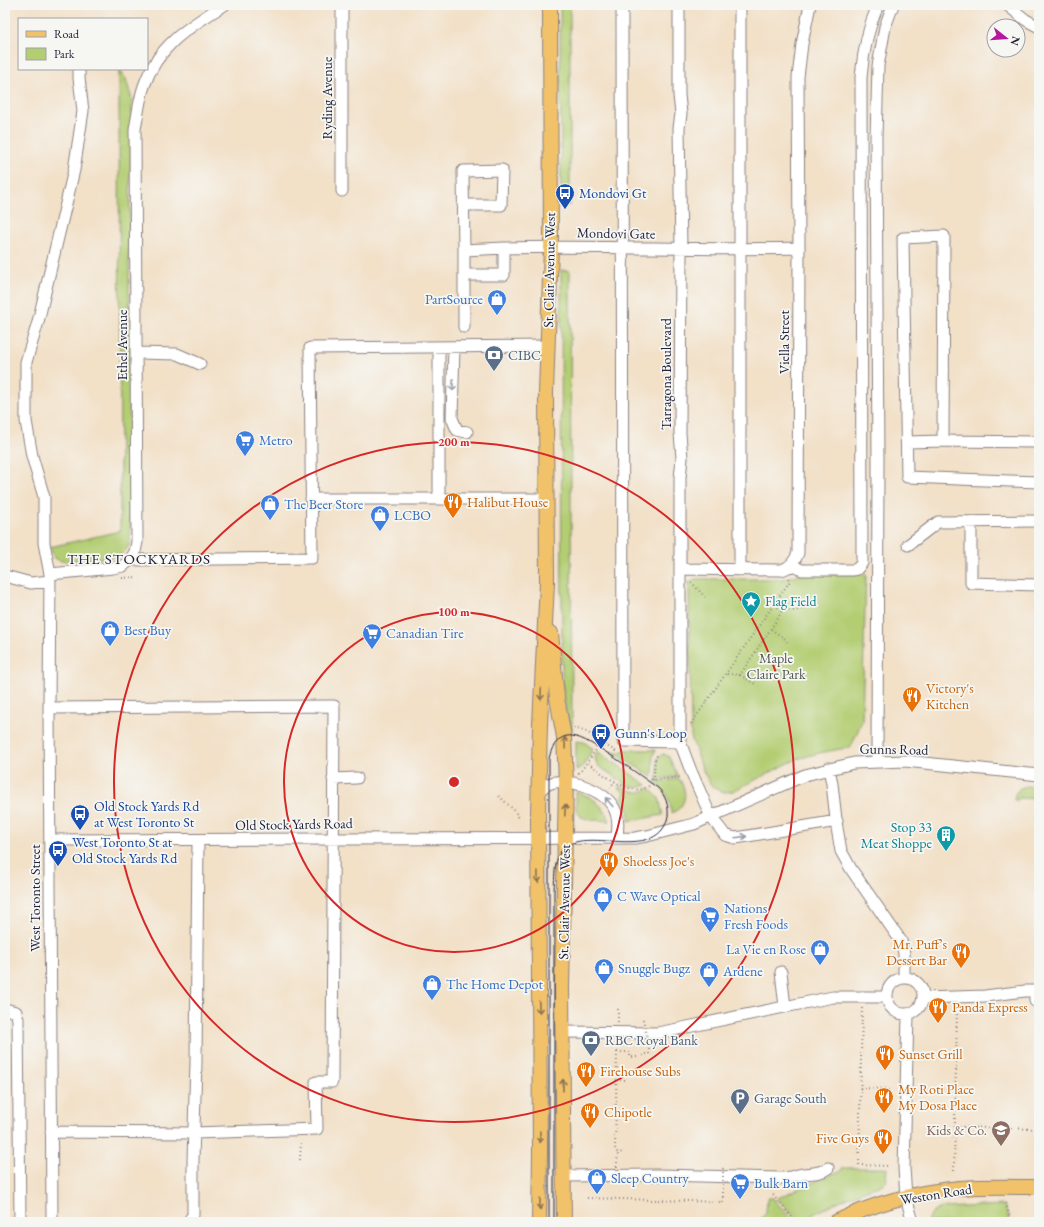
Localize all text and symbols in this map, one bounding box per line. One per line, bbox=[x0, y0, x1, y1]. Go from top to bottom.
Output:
legend bbox=[18, 18, 148, 70]
north arrow bbox=[986, 18, 1026, 58]
text: Road bbox=[54, 26, 80, 42]
text: N bbox=[1008, 35, 1024, 47]
text: Park bbox=[54, 46, 75, 62]
street label: Ryding Avenue bbox=[318, 56, 336, 139]
bus stop icon: Mondovi Gt bbox=[554, 182, 576, 210]
place label: Mondovi Gt bbox=[579, 184, 647, 202]
street label: St. Clair Avenue West bbox=[539, 211, 559, 328]
street label: Mondovi Gate bbox=[577, 223, 656, 243]
shop icon: PartSource bbox=[486, 288, 508, 316]
place label: PartSource bbox=[425, 290, 484, 308]
street label: Ethel Avenue bbox=[113, 309, 131, 381]
street label: Viella Street bbox=[775, 309, 793, 374]
street label: Tarragona Boulevard bbox=[657, 317, 675, 430]
bank icon: CIBC bbox=[483, 344, 505, 372]
place label: CIBC bbox=[508, 346, 541, 364]
one-way arrow bbox=[449, 378, 457, 391]
supermarket icon: Metro bbox=[234, 429, 256, 457]
place label: Metro bbox=[259, 431, 293, 449]
text: 200 m bbox=[438, 434, 470, 450]
restaurant icon: Halibut House bbox=[442, 491, 464, 519]
shop icon: The Beer Store bbox=[259, 493, 281, 521]
place label: Halibut House bbox=[467, 493, 549, 511]
place label: The Beer Store bbox=[284, 495, 364, 513]
shop icon: LCBO bbox=[369, 504, 391, 532]
place label: LCBO bbox=[394, 506, 431, 524]
district label: THE STOCKYARDS bbox=[67, 549, 211, 568]
place icon: Flag Field bbox=[740, 590, 762, 618]
place label: Flag Field bbox=[765, 592, 817, 610]
text: 100 m bbox=[438, 604, 470, 620]
shop icon: Best Buy bbox=[99, 619, 121, 647]
place label: Best Buy bbox=[124, 621, 172, 639]
supermarket icon: Canadian Tire bbox=[361, 622, 383, 650]
place label: Canadian Tire bbox=[386, 624, 464, 642]
park label: Maple Claire Park bbox=[746, 649, 806, 683]
place label: Victory's Kitchen bbox=[926, 679, 974, 713]
restaurant icon: Victory's Kitchen bbox=[901, 685, 923, 713]
one-way arrow bbox=[538, 687, 545, 700]
bus stop icon: Gunn's Loop bbox=[590, 722, 612, 750]
place label: Gunn's Loop bbox=[615, 724, 687, 742]
one-way arrow bbox=[561, 737, 568, 750]
street label: Gunns Road bbox=[859, 739, 930, 759]
centre of rings bbox=[447, 775, 461, 789]
place label: Old Stock Yards Rd at West Toronto St bbox=[94, 797, 200, 831]
one-way arrow bbox=[605, 797, 614, 807]
bus stop icon: Old Stock Yards Rd at West Toronto St bbox=[69, 803, 91, 831]
one-way arrow bbox=[561, 804, 568, 817]
street label: Old Stock Yards Road bbox=[235, 814, 354, 834]
place label: Stop 33 Meat Shoppe bbox=[861, 818, 933, 852]
building icon: Stop 33 Meat Shoppe bbox=[935, 824, 957, 852]
place label: West Toronto St at Old Stock Yards Rd bbox=[72, 833, 178, 867]
one-way arrow bbox=[734, 833, 747, 841]
bus stop icon: West Toronto St at Old Stock Yards Rd bbox=[47, 839, 69, 867]
street label: St. Clair Avenue West bbox=[554, 843, 574, 960]
street label: West Toronto Street bbox=[26, 844, 44, 952]
restaurant icon: Shoeless Joe's bbox=[598, 850, 620, 878]
place label: Shoeless Joe's bbox=[623, 852, 695, 870]
one-way arrow bbox=[534, 870, 542, 883]
shop icon: C Wave Optical bbox=[592, 885, 614, 913]
place label: C Wave Optical bbox=[617, 887, 701, 905]
place label: Nations Fresh Foods bbox=[724, 899, 789, 933]
supermarket icon: Nations Fresh Foods bbox=[699, 905, 721, 933]
place label: Mr. Puff’s Dessert Bar bbox=[886, 935, 947, 969]
shop icon: La Vie en Rose bbox=[809, 938, 831, 966]
place label: La Vie en Rose bbox=[726, 940, 807, 958]
restaurant icon: Mr. Puff’s Dessert Bar bbox=[950, 941, 972, 969]
shop icon: Snuggle Bugz bbox=[593, 957, 615, 985]
place label: Snuggle Bugz bbox=[618, 959, 691, 977]
shop icon: Ardene bbox=[698, 960, 720, 988]
place label: Ardene bbox=[722, 962, 763, 980]
shop icon: The Home Depot bbox=[421, 973, 443, 1001]
place label: The Home Depot bbox=[446, 975, 543, 993]
restaurant icon: Panda Express bbox=[927, 996, 949, 1024]
place label: Panda Express bbox=[952, 998, 1028, 1016]
one-way arrow bbox=[535, 1000, 543, 1013]
bank icon: RBC Royal Bank bbox=[580, 1029, 602, 1057]
place label: RBC Royal Bank bbox=[605, 1031, 698, 1049]
restaurant icon: Sunset Grill bbox=[874, 1043, 896, 1071]
place label: Sunset Grill bbox=[899, 1045, 963, 1063]
restaurant icon: Firehouse Subs bbox=[575, 1060, 597, 1088]
place label: Firehouse Subs bbox=[600, 1062, 681, 1080]
one-way arrow bbox=[559, 1079, 567, 1092]
place label: My Roti Place My Dosa Place bbox=[898, 1080, 977, 1114]
restaurant icon: My Roti Place My Dosa Place bbox=[873, 1086, 895, 1114]
parking icon: Garage South bbox=[729, 1087, 751, 1115]
place label: Garage South bbox=[754, 1089, 827, 1107]
restaurant icon: Chipotle bbox=[579, 1101, 601, 1129]
place label: Chipotle bbox=[604, 1103, 653, 1121]
school or university icon: Kids & Co. bbox=[990, 1119, 1012, 1147]
place label: Kids & Co. bbox=[927, 1121, 987, 1139]
restaurant icon: Five Guys bbox=[872, 1127, 894, 1155]
place label: Five Guys bbox=[816, 1129, 869, 1147]
one-way arrow bbox=[536, 1130, 544, 1143]
shop icon: Sleep Country bbox=[586, 1167, 608, 1195]
place label: Sleep Country bbox=[611, 1169, 689, 1187]
supermarket icon: Bulk Barn bbox=[729, 1172, 751, 1200]
place label: Bulk Barn bbox=[754, 1174, 809, 1192]
street label: Weston Road bbox=[899, 1179, 974, 1209]
one-way arrow bbox=[536, 1197, 544, 1210]

